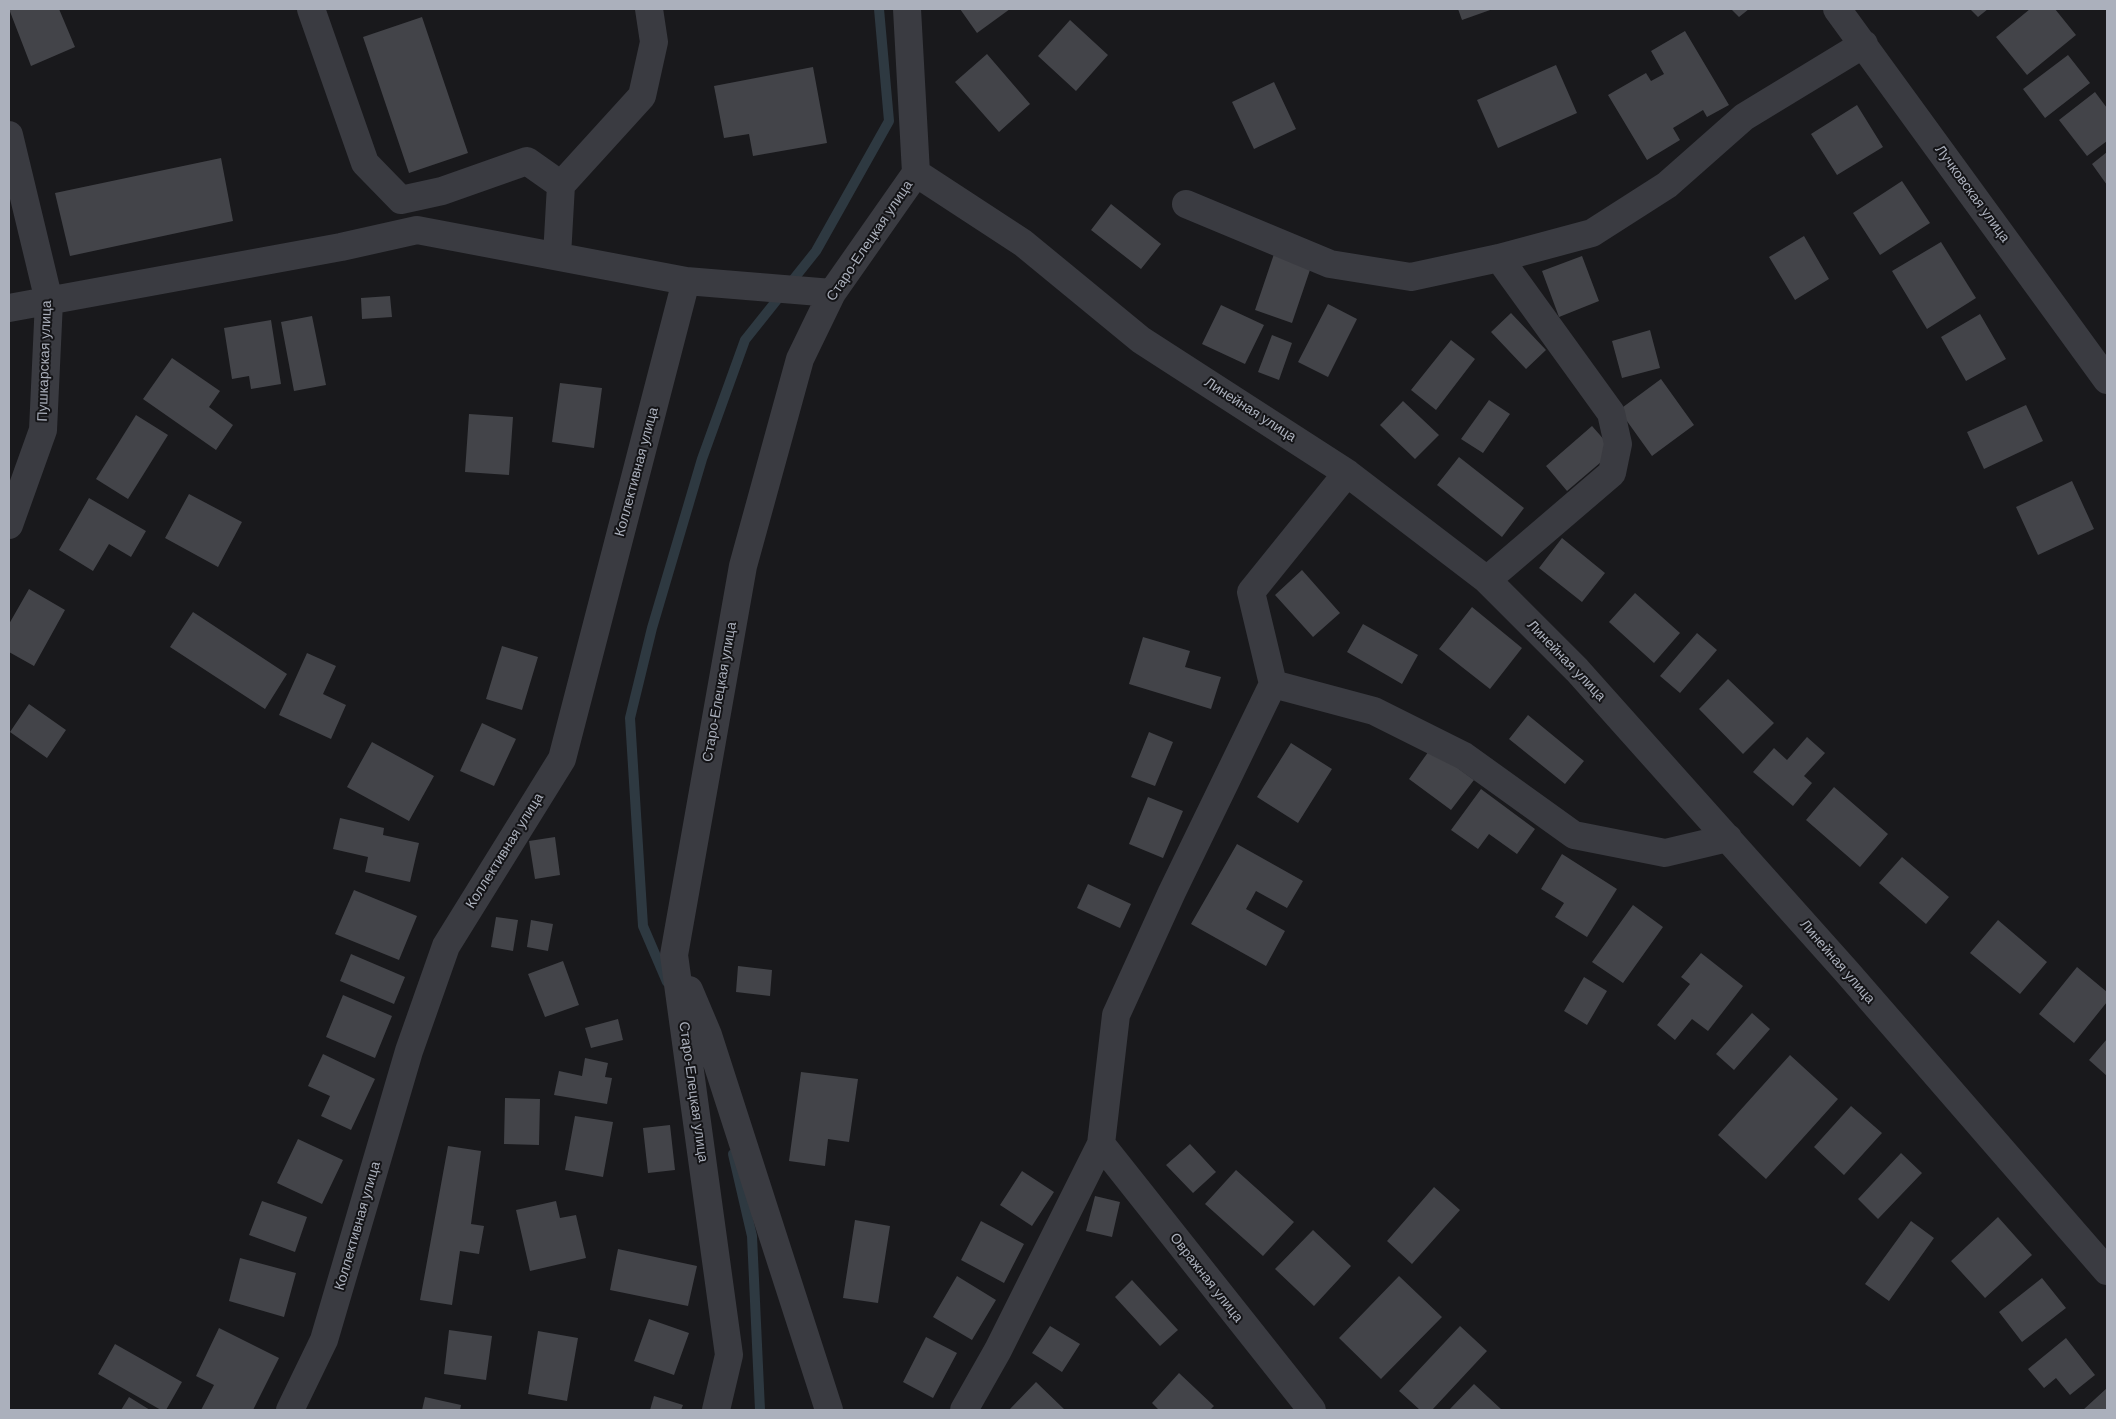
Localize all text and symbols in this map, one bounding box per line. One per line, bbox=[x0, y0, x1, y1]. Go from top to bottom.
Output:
street label: Лучковская улица bbox=[1931, 142, 2013, 246]
street label: Старо-Елецкая улица bbox=[823, 177, 917, 305]
street label: Пушкарская улица bbox=[34, 300, 56, 422]
street label: Линейная улица bbox=[1201, 374, 1299, 446]
street label: Коллективная улица bbox=[612, 406, 662, 538]
street label: Линейная улица bbox=[1523, 617, 1609, 705]
street label: Старо-Елецкая улица bbox=[699, 621, 741, 763]
street label: Коллективная улица bbox=[463, 790, 547, 912]
street label: Линейная улица bbox=[1796, 917, 1878, 1007]
street label: Старо-Елецкая улица bbox=[675, 1021, 711, 1163]
street label: Коллективная улица bbox=[332, 1160, 384, 1292]
street label: Овражная улица bbox=[1166, 1230, 1246, 1326]

